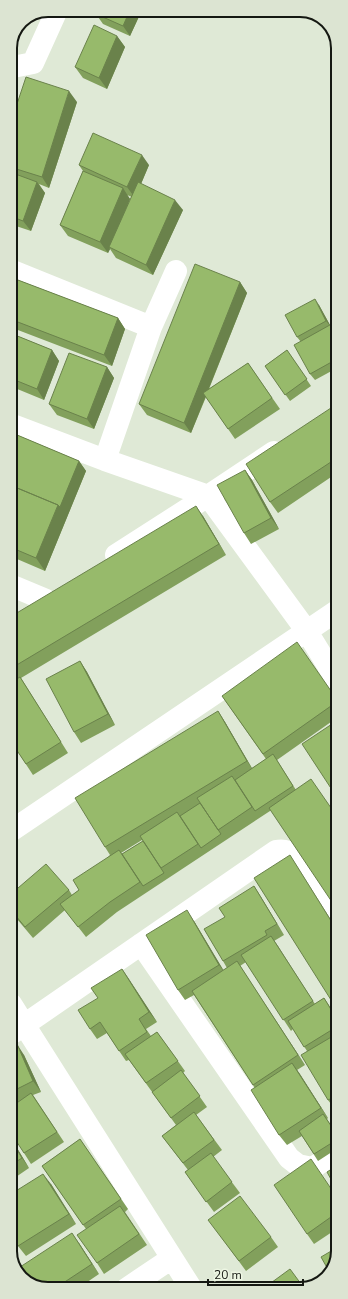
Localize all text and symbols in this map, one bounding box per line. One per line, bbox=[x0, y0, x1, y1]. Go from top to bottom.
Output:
scale bar bbox=[208, 1261, 303, 1287]
text: 20 m bbox=[214, 1267, 242, 1283]

